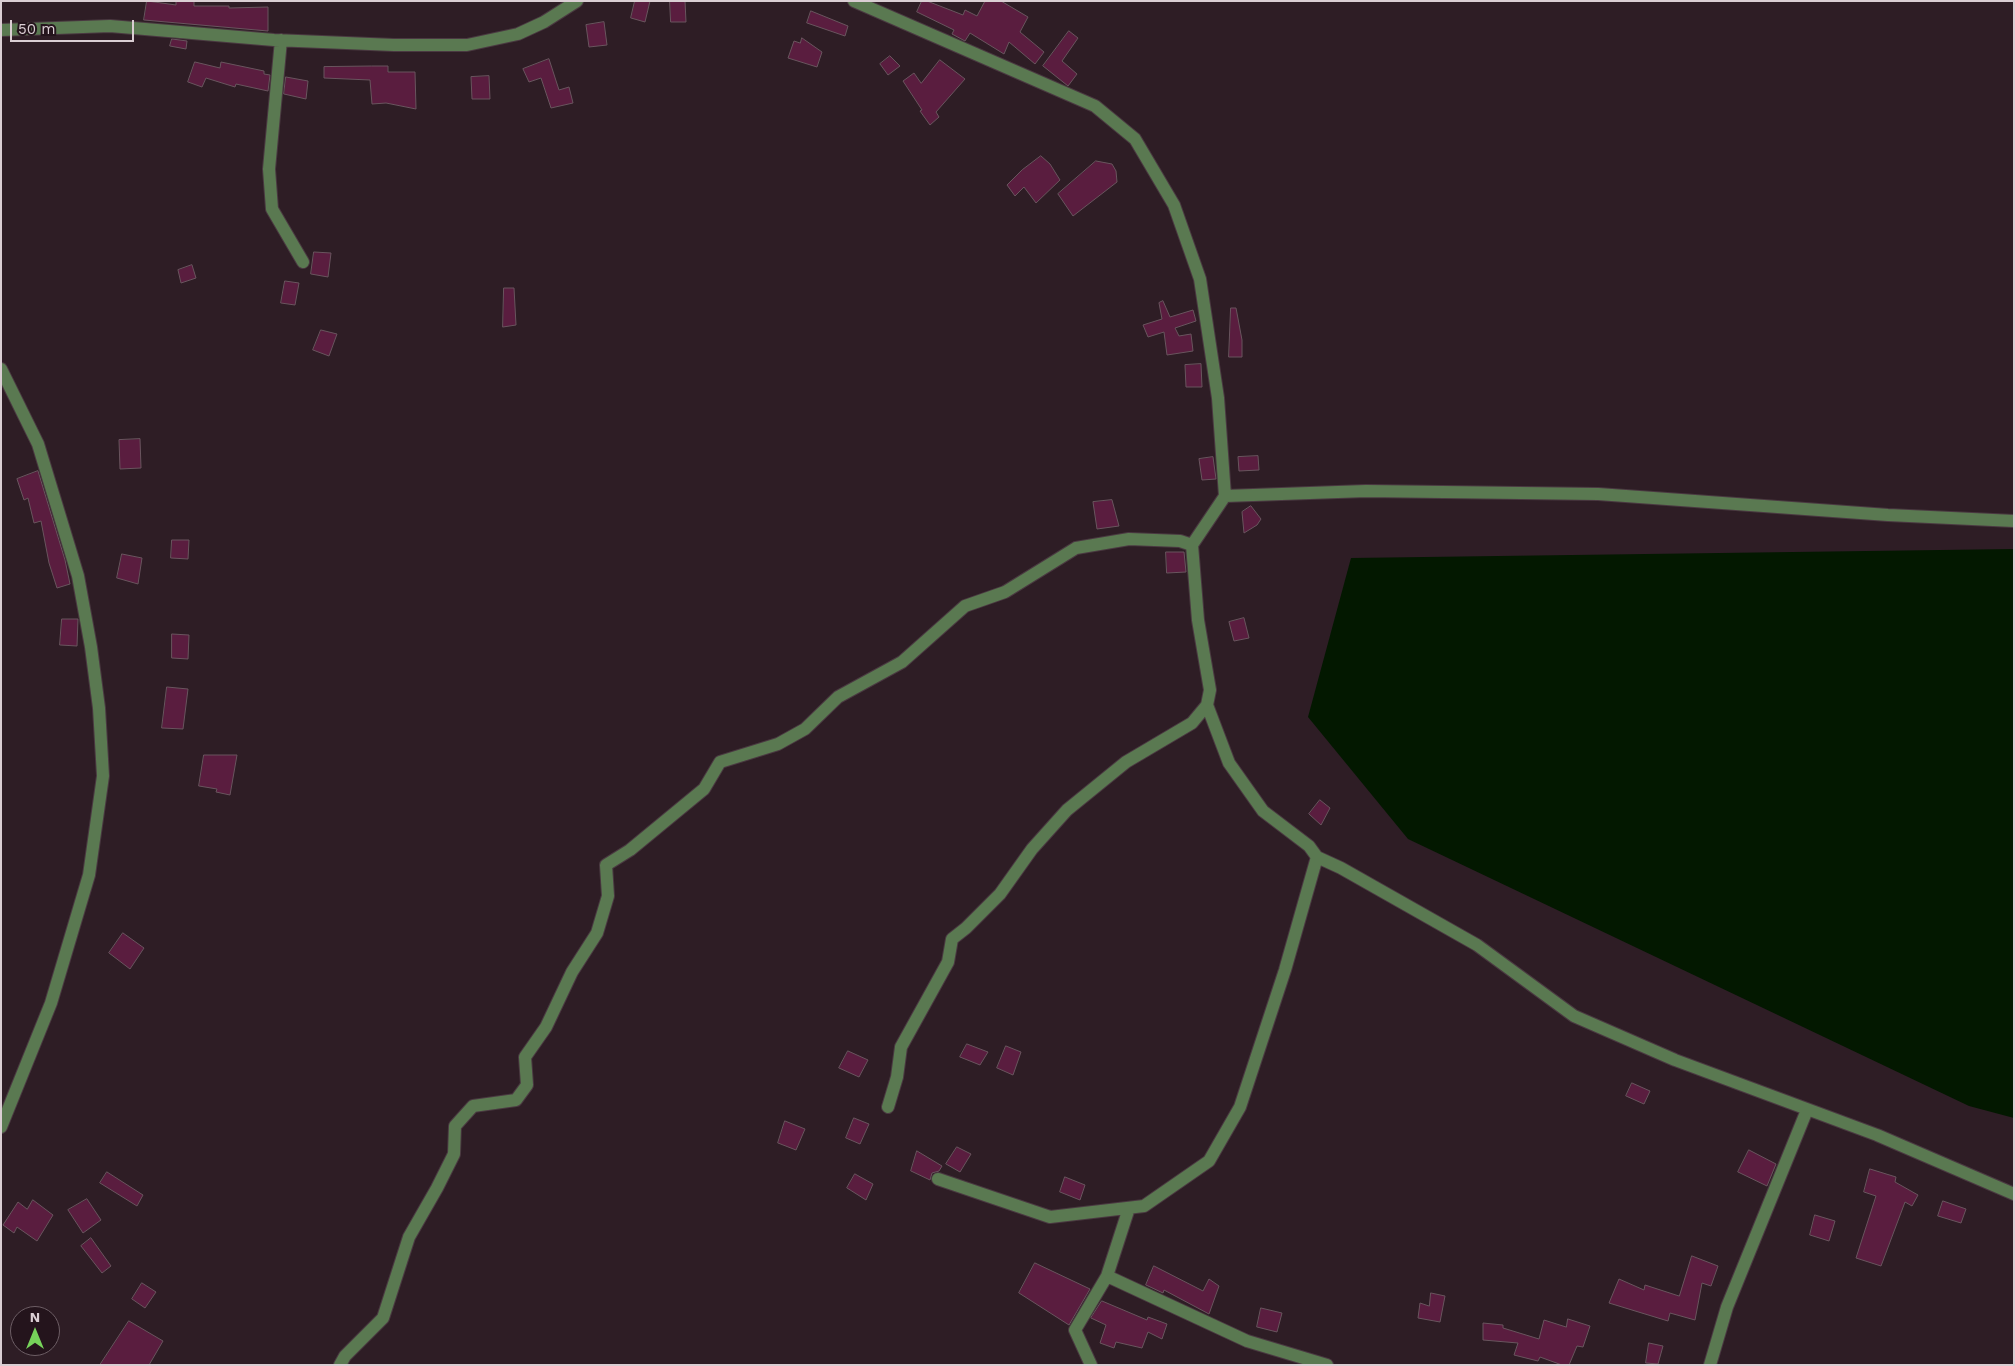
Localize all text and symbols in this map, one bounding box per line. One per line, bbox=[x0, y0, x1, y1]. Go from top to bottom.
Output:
scale bar bbox=[12, 10, 136, 42]
text: 50 m bbox=[18, 20, 55, 38]
north arrow bbox=[10, 1306, 60, 1356]
text: N bbox=[30, 1309, 40, 1325]

